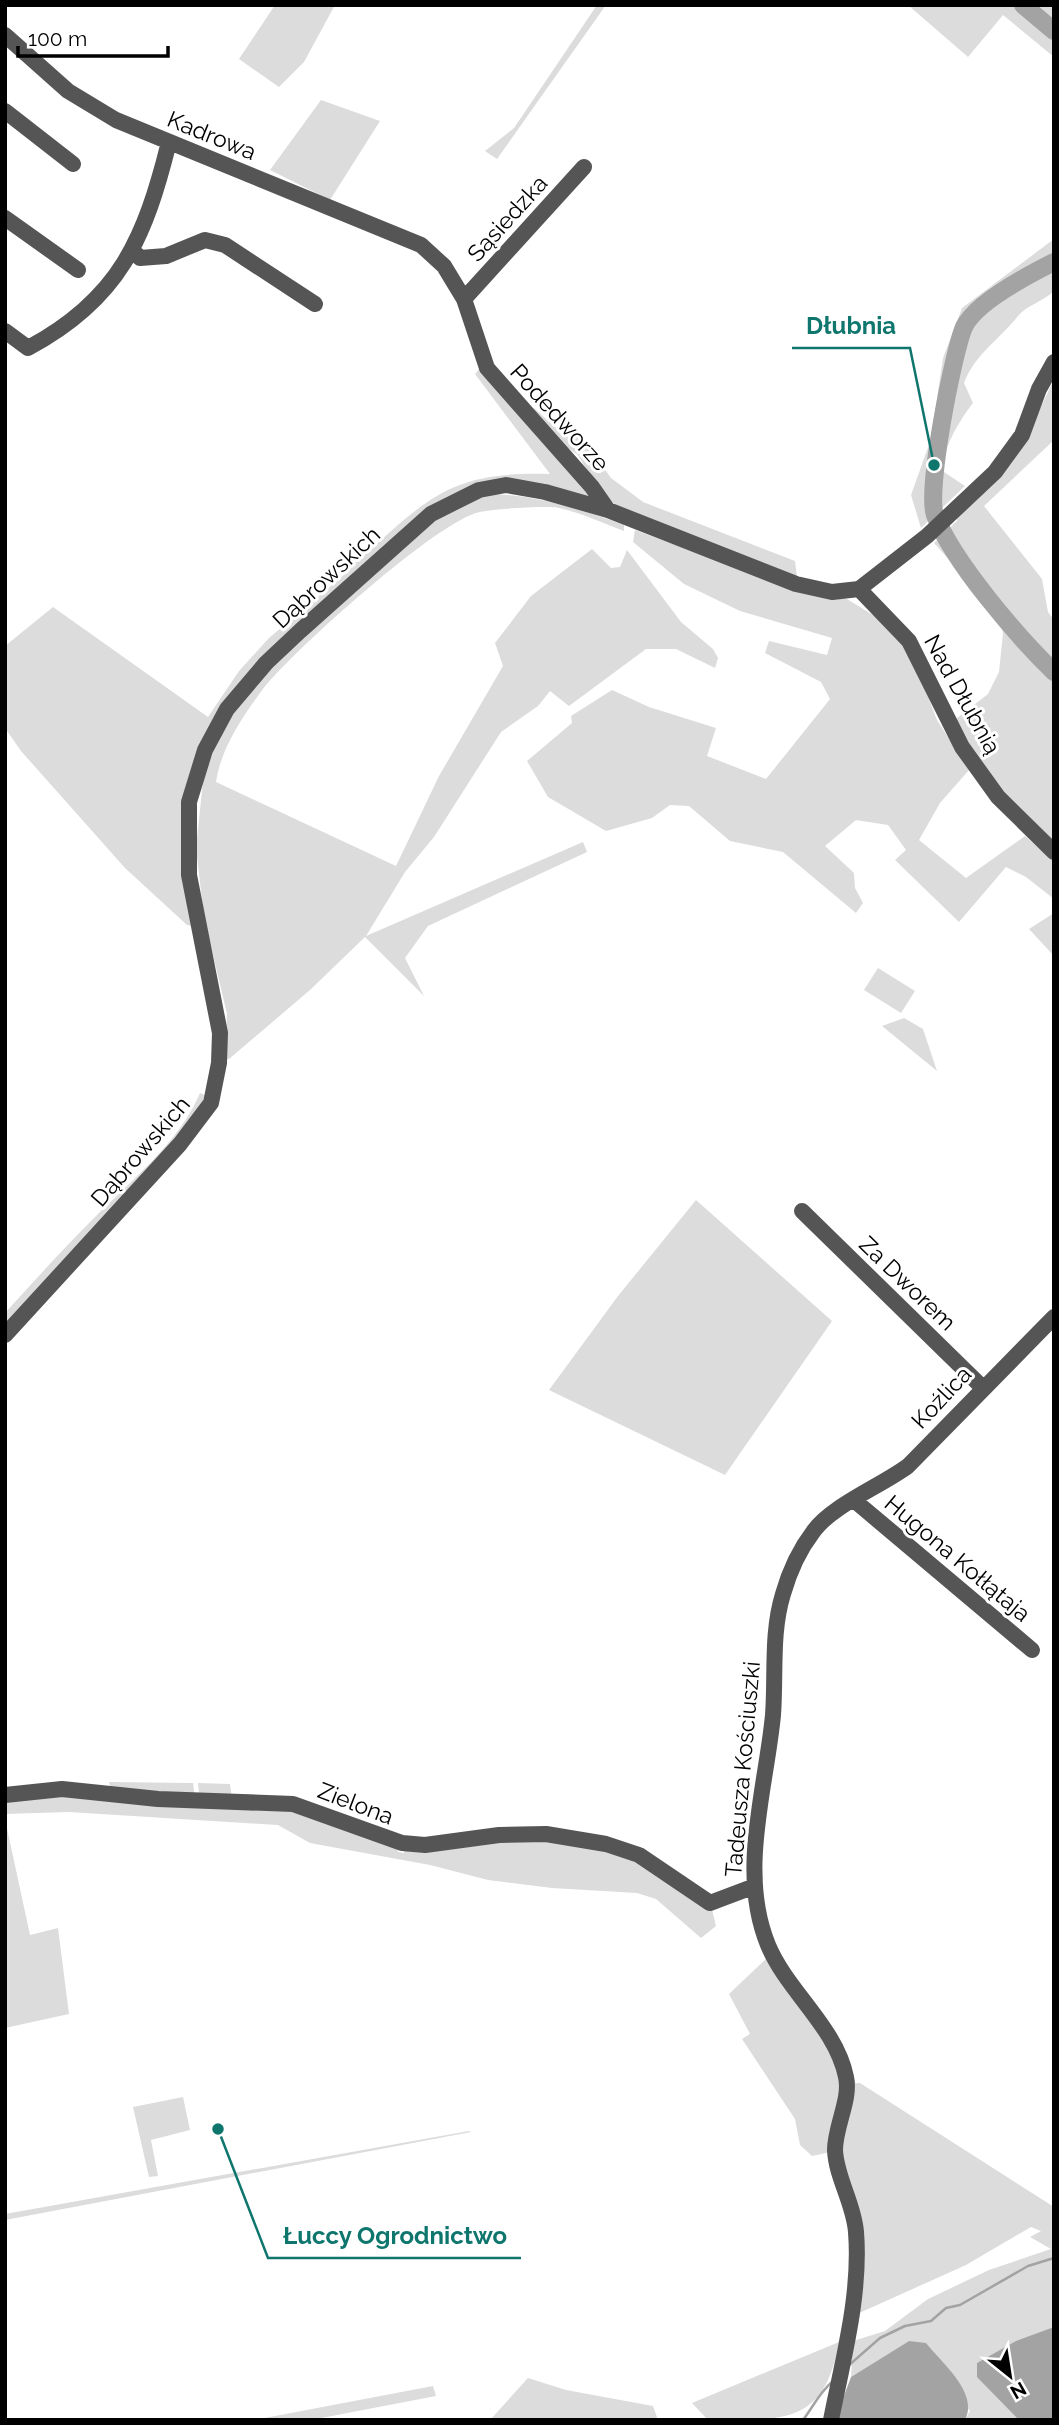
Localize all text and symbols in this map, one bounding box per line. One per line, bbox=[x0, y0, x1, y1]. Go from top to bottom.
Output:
scale bar bbox=[18, 14, 168, 58]
text: 100 m bbox=[28, 26, 87, 51]
street label: Kadrowa bbox=[164, 105, 260, 165]
street label: Sąsiedzka bbox=[461, 169, 553, 267]
callout: Dłubnia bbox=[792, 303, 910, 348]
text: Dłubnia bbox=[806, 311, 896, 340]
street label: Podedworze bbox=[505, 358, 615, 476]
street label: Dąbrowskich bbox=[267, 520, 385, 634]
street label: Nad Dłubnią bbox=[919, 630, 1007, 758]
street label: Dąbrowskich bbox=[85, 1091, 195, 1211]
street label: Za Dworem bbox=[854, 1230, 962, 1336]
street label: Koźlica bbox=[905, 1360, 977, 1434]
street label: Hugona Kołłątaja bbox=[880, 1489, 1036, 1627]
street label: Tadeusza Kościuszki bbox=[719, 1660, 765, 1878]
street label: Zielona bbox=[314, 1776, 398, 1830]
callout: Łuccy Ogrodnictwo bbox=[268, 2213, 521, 2258]
text: Łuccy Ogrodnictwo bbox=[282, 2221, 507, 2250]
north arrow bbox=[975, 2341, 1045, 2411]
text: N bbox=[1007, 2378, 1030, 2404]

